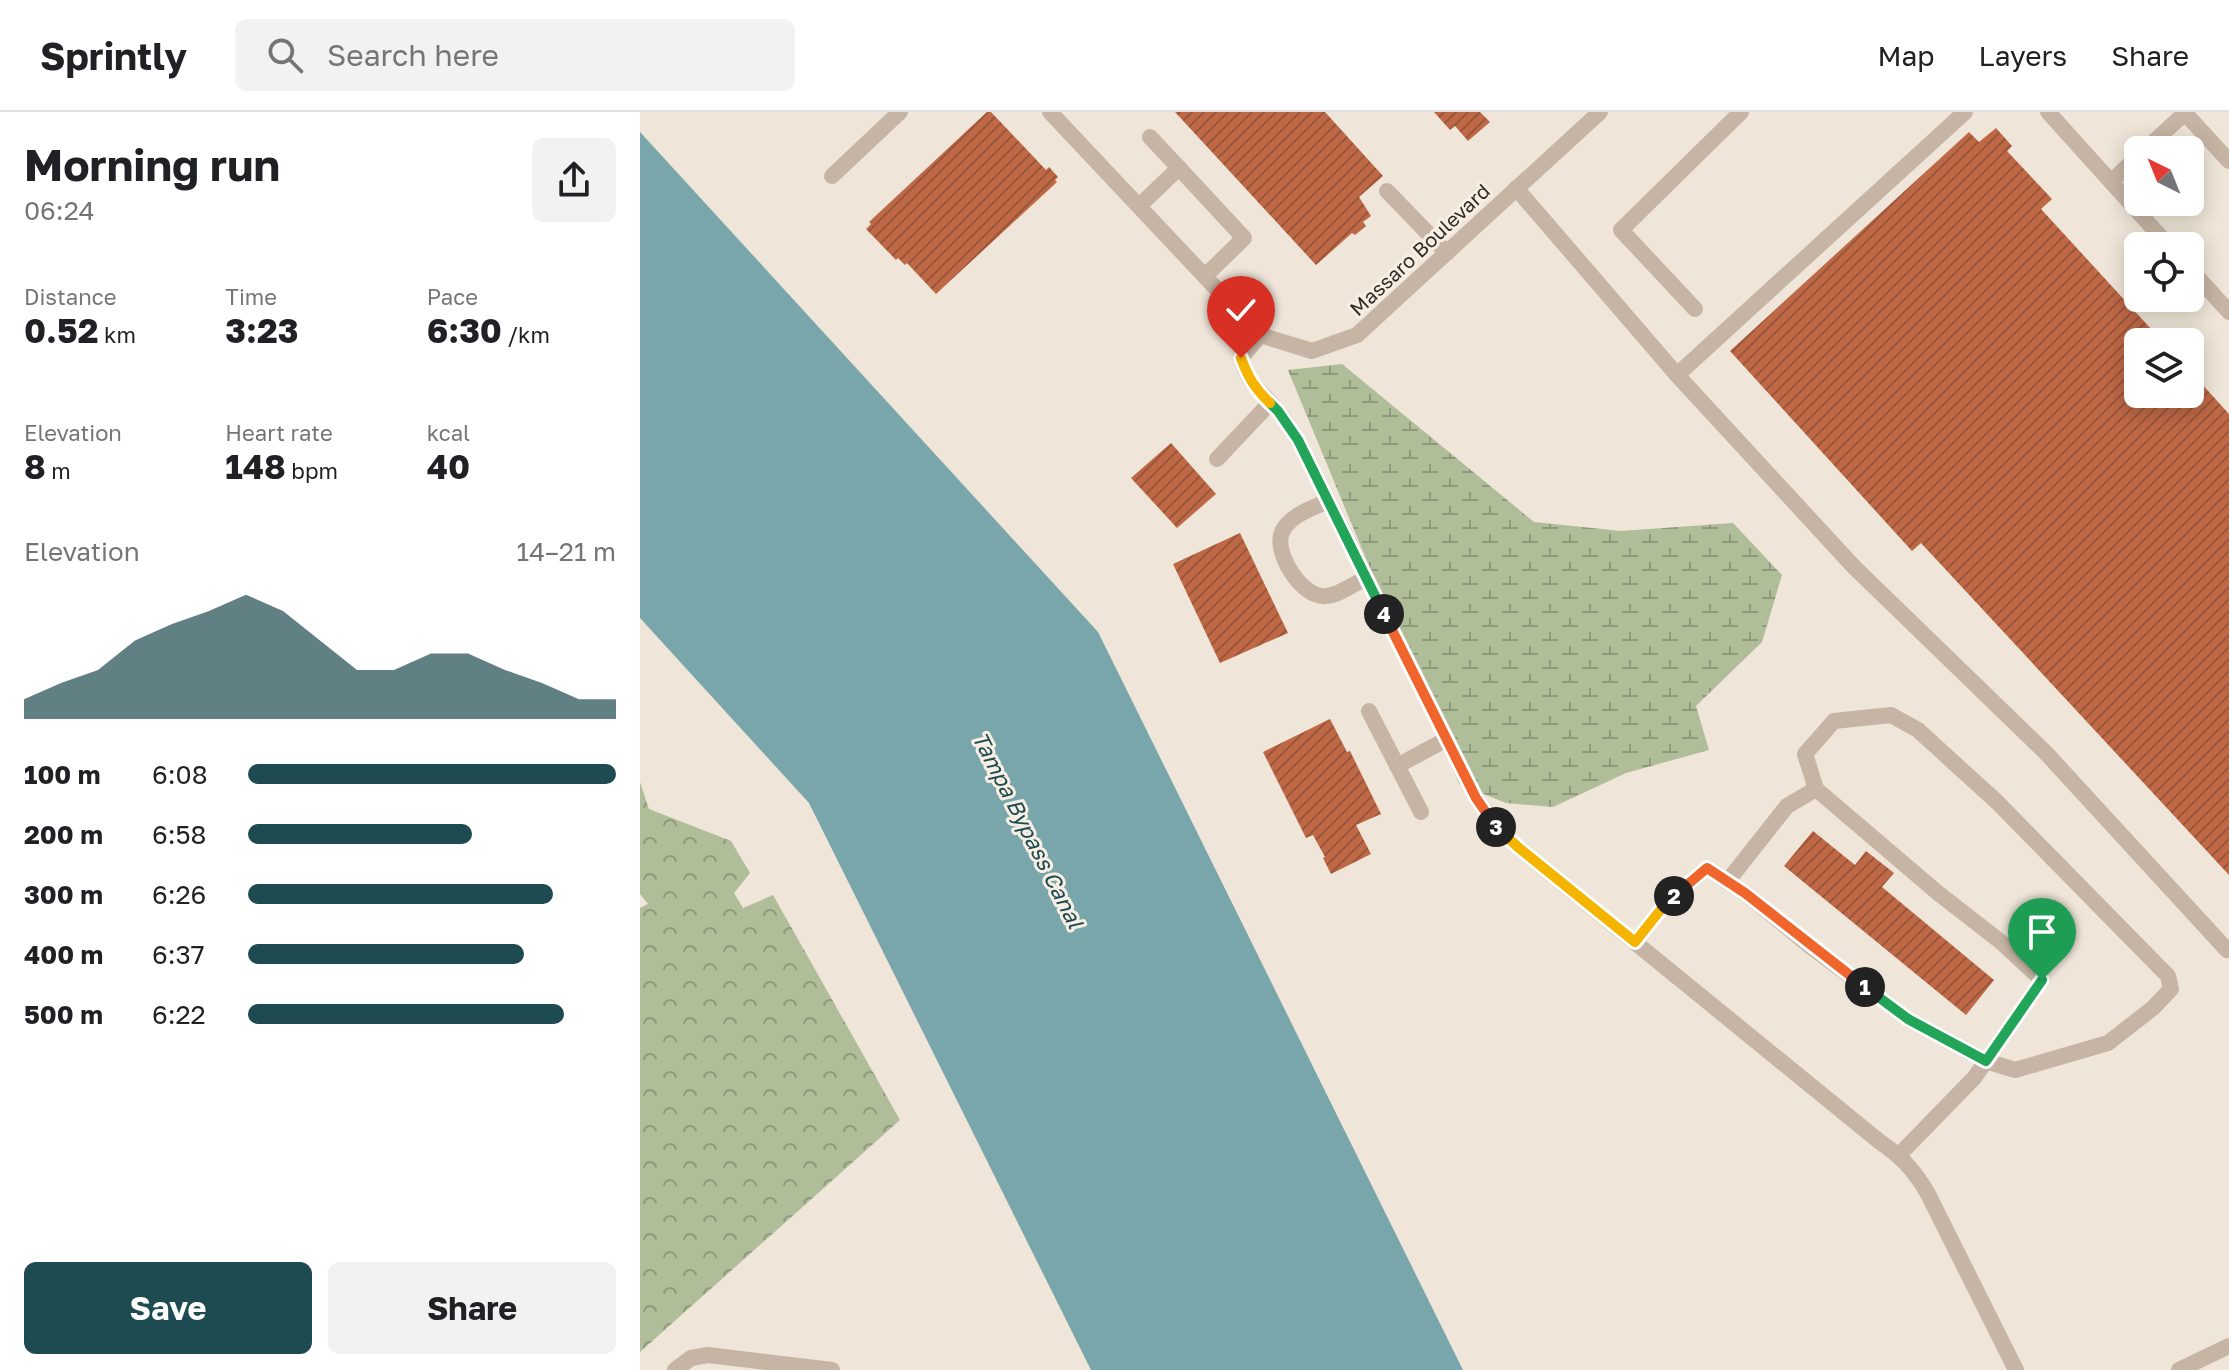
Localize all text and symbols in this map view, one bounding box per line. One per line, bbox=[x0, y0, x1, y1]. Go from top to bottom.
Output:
search box bbox=[235, 19, 795, 91]
text: Sprintly bbox=[40, 33, 187, 78]
icon: search bbox=[263, 33, 307, 77]
text: Search here bbox=[327, 37, 499, 73]
text: Map bbox=[1877, 39, 1935, 72]
text: Layers bbox=[1979, 39, 2067, 72]
text: Share bbox=[2111, 39, 2189, 72]
north arrow bbox=[2124, 136, 2204, 216]
map controls bbox=[2124, 136, 2204, 408]
text: Morning run bbox=[24, 138, 280, 191]
button: share bbox=[532, 138, 616, 222]
street label: Massaro Boulevard bbox=[1344, 178, 1494, 320]
text: 06:24 bbox=[24, 195, 95, 226]
button: locate bbox=[2124, 232, 2204, 312]
pin bbox=[1207, 276, 1275, 358]
text: Distance bbox=[24, 283, 116, 310]
text: Time bbox=[225, 283, 277, 310]
text: Pace bbox=[427, 283, 478, 310]
icon: check bbox=[1219, 288, 1263, 332]
text: 0.52 bbox=[24, 310, 98, 350]
text: 3:23 bbox=[225, 310, 298, 350]
text: 6:30 bbox=[427, 310, 502, 350]
text: km bbox=[98, 321, 136, 348]
text: /km bbox=[502, 321, 550, 348]
button: layers bbox=[2124, 328, 2204, 408]
text: Elevation bbox=[24, 419, 122, 446]
text: Heart rate bbox=[225, 419, 333, 446]
text: kcal bbox=[427, 419, 470, 446]
text: 8 bbox=[24, 446, 46, 486]
text: 148 bbox=[225, 446, 286, 486]
text: 40 bbox=[427, 446, 470, 486]
text: m bbox=[46, 457, 71, 484]
text: bpm bbox=[286, 457, 338, 484]
text: Elevation bbox=[24, 536, 140, 567]
text: 14–21 m bbox=[517, 536, 616, 567]
pin: 4 bbox=[1364, 594, 1404, 634]
text: 4 bbox=[1377, 600, 1391, 627]
water label: Tampa Bypass Canal bbox=[967, 727, 1090, 933]
text: 100 m bbox=[24, 759, 100, 790]
text: 6:08 bbox=[152, 759, 208, 790]
pin: 3 bbox=[1476, 807, 1516, 847]
text: 3 bbox=[1489, 813, 1503, 840]
text: 200 m bbox=[24, 819, 103, 850]
text: 6:58 bbox=[152, 819, 206, 850]
pin: 2 bbox=[1654, 876, 1694, 916]
text: 300 m bbox=[24, 879, 103, 910]
text: 6:26 bbox=[152, 879, 206, 910]
text: 2 bbox=[1667, 882, 1681, 909]
pin bbox=[2008, 898, 2076, 980]
icon: arrive bbox=[2020, 910, 2064, 954]
text: 400 m bbox=[24, 939, 103, 970]
text: 6:37 bbox=[152, 939, 205, 970]
pin: 1 bbox=[1845, 967, 1885, 1007]
text: 1 bbox=[1859, 973, 1871, 1000]
text: 500 m bbox=[24, 999, 103, 1030]
text: 6:22 bbox=[152, 999, 206, 1030]
button: Save bbox=[24, 1262, 312, 1354]
button: Share bbox=[328, 1262, 616, 1354]

